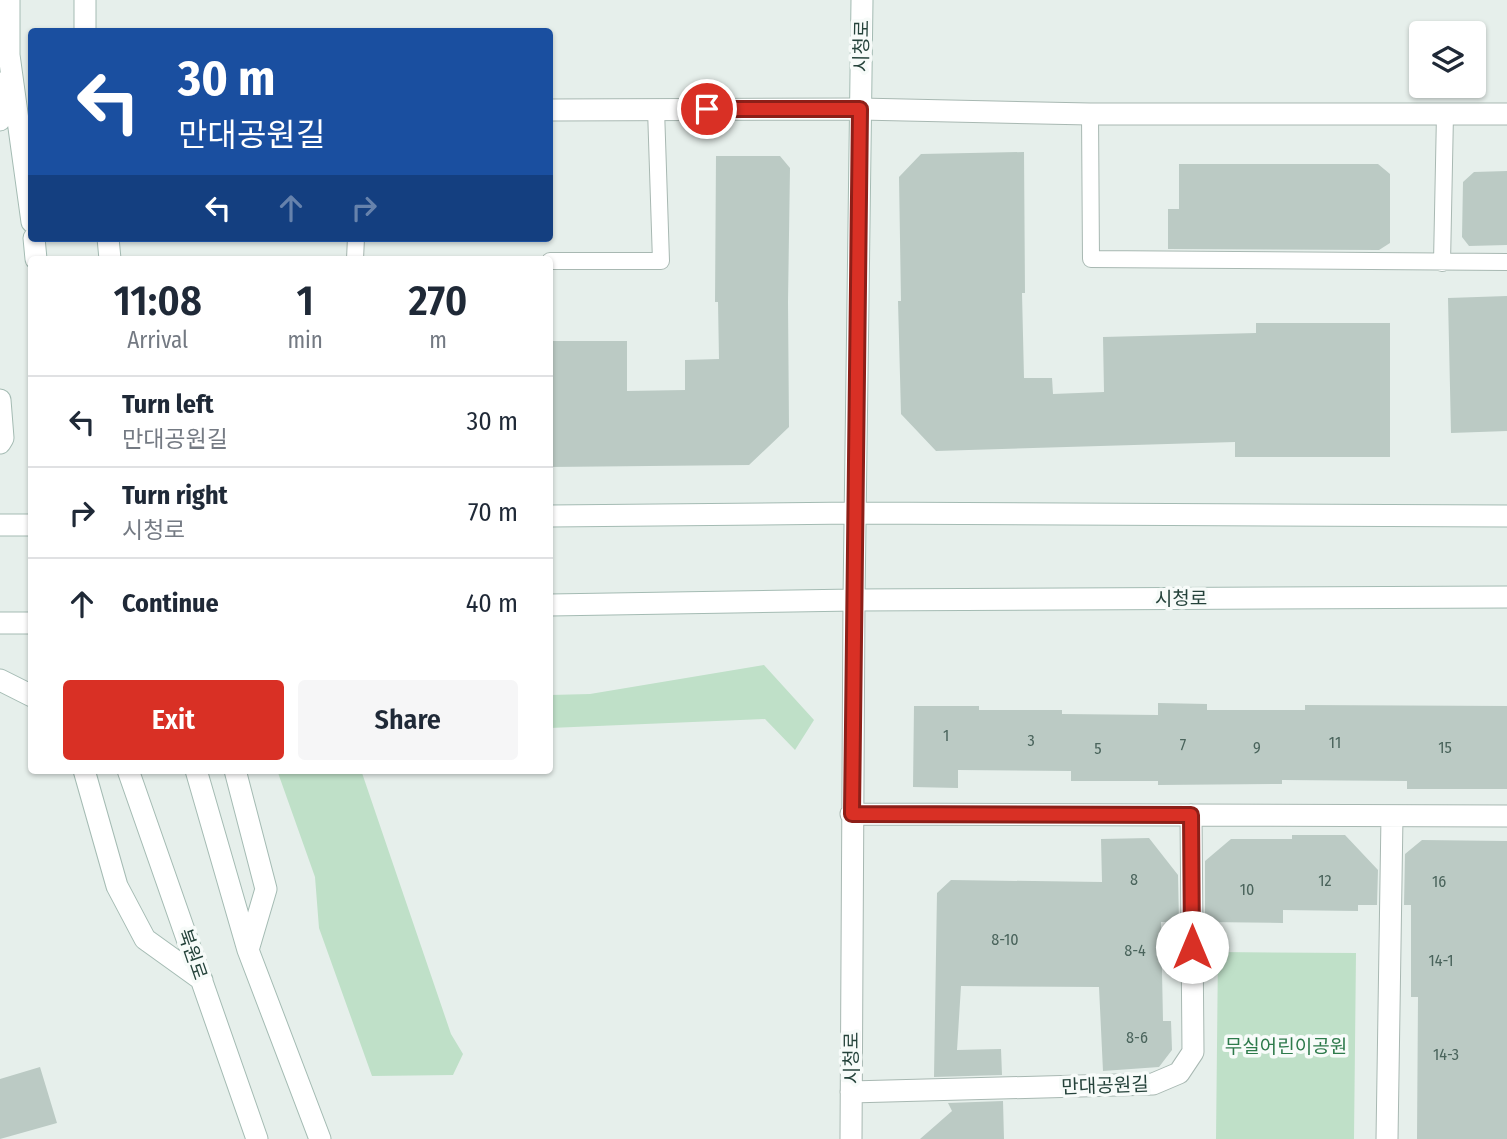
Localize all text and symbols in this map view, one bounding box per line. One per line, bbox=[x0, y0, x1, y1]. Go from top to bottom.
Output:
street label: 시청로 bbox=[850, 20, 873, 72]
map controls bbox=[1409, 21, 1486, 98]
button: layers bbox=[1409, 21, 1486, 98]
text: 30 m bbox=[178, 49, 276, 108]
icon: left bbox=[63, 56, 154, 147]
pin bbox=[677, 79, 737, 139]
icon: arrive bbox=[688, 90, 726, 128]
text: 만대공원길 bbox=[178, 116, 325, 154]
icon: left bbox=[199, 189, 237, 227]
icon: ahead bbox=[272, 189, 310, 227]
icon: right bbox=[345, 189, 383, 227]
text: 11:08 bbox=[114, 276, 202, 326]
text: 1 bbox=[296, 276, 314, 326]
text: 270 bbox=[409, 276, 467, 326]
text: Arrival bbox=[127, 326, 188, 354]
text: min bbox=[287, 326, 323, 354]
text: m bbox=[429, 326, 447, 354]
text: Turn left bbox=[122, 389, 214, 420]
icon: left bbox=[63, 403, 101, 441]
text: 30 m bbox=[467, 406, 518, 437]
text: 만대공원길 bbox=[122, 425, 228, 453]
text: Turn right bbox=[122, 480, 228, 511]
icon: right bbox=[63, 494, 101, 532]
text: 70 m bbox=[468, 497, 518, 528]
text: 시청로 bbox=[122, 516, 185, 544]
icon: ahead bbox=[63, 585, 101, 623]
street label: 시청로 bbox=[1155, 587, 1207, 610]
text: Continue bbox=[122, 588, 219, 619]
text: 40 m bbox=[466, 588, 518, 619]
button: Exit bbox=[63, 680, 284, 760]
button: Share bbox=[298, 680, 518, 760]
house number: 1 bbox=[943, 726, 949, 745]
house number: 3 bbox=[1027, 731, 1035, 750]
house number: 11 bbox=[1329, 733, 1341, 752]
house number: 7 bbox=[1180, 735, 1187, 754]
house number: 9 bbox=[1253, 738, 1261, 757]
house number: 15 bbox=[1438, 738, 1452, 757]
house number: 5 bbox=[1094, 739, 1102, 758]
house number: 8 bbox=[1130, 870, 1138, 889]
house number: 12 bbox=[1318, 871, 1332, 890]
house number: 16 bbox=[1432, 872, 1446, 891]
house number: 10 bbox=[1240, 880, 1254, 899]
position arrow bbox=[1155, 910, 1229, 984]
street label: 북원로 bbox=[173, 926, 212, 983]
house number: 8-10 bbox=[991, 930, 1019, 949]
house number: 8-4 bbox=[1124, 941, 1146, 960]
house number: 14-1 bbox=[1428, 951, 1454, 970]
house number: 8-6 bbox=[1126, 1028, 1148, 1047]
street label: 시청로 bbox=[840, 1032, 863, 1084]
park label: 무실어린이공원 bbox=[1225, 1035, 1347, 1058]
house number: 14-3 bbox=[1433, 1045, 1459, 1064]
street label: 만대공원길 bbox=[1061, 1072, 1149, 1099]

